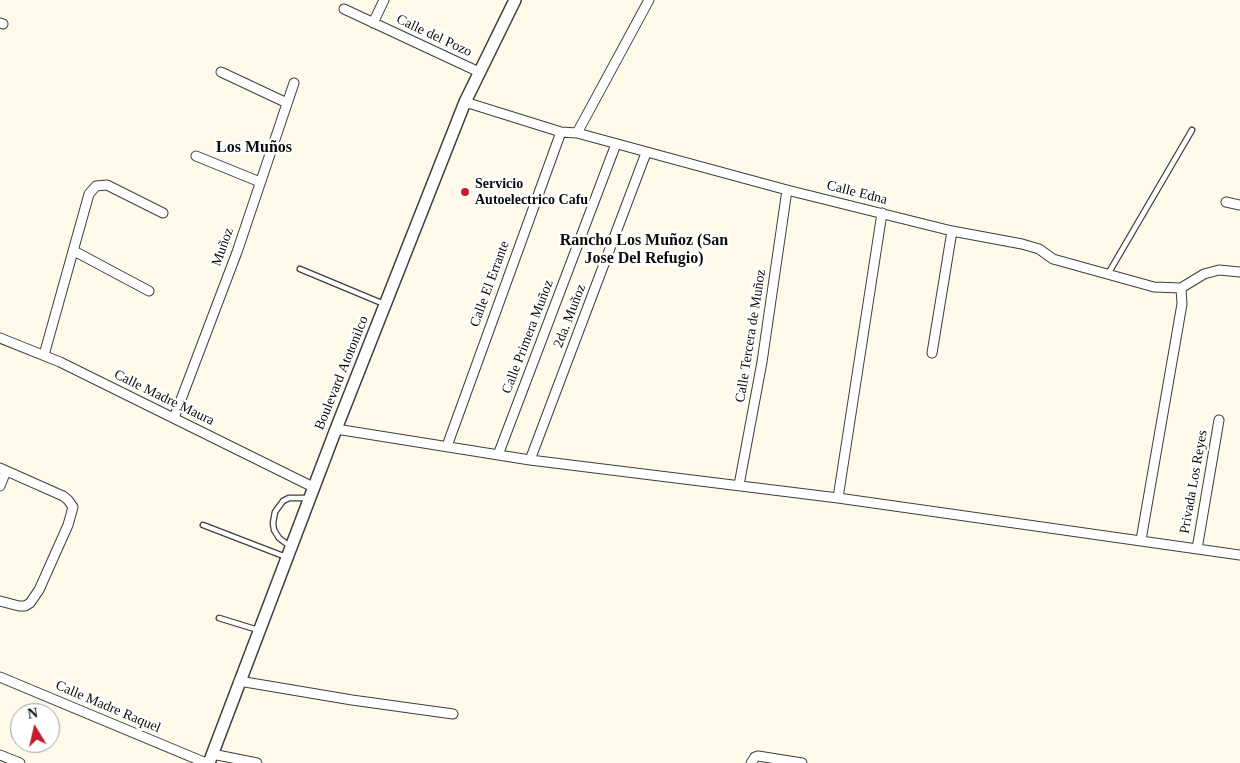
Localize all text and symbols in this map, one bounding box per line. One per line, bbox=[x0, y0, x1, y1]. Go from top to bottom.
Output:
street label: Calle del Pozo bbox=[393, 11, 475, 61]
district label: Los Muños bbox=[216, 138, 292, 158]
place label: Servicio Autoelectrico Cafu bbox=[475, 176, 588, 208]
street label: Calle Edna bbox=[825, 177, 889, 209]
marker: Servicio Autoelectrico Cafu bbox=[459, 186, 471, 198]
street label: Muñoz bbox=[208, 225, 238, 269]
district label: Rancho Los Muñoz (San Jose Del Refugio) bbox=[560, 231, 728, 269]
street label: Calle El Errante bbox=[467, 239, 513, 329]
street label: Calle Tercera de Muñoz bbox=[732, 268, 770, 404]
street label: Calle Primera Muñoz bbox=[499, 278, 557, 396]
street label: 2da. Muñoz bbox=[550, 282, 590, 350]
street label: Boulevard Atotonilco bbox=[311, 313, 373, 433]
street label: Calle Madre Maura bbox=[111, 366, 217, 430]
street label: Privada Los Reyes bbox=[1177, 429, 1211, 535]
street label: Calle Madre Raquel bbox=[53, 677, 163, 737]
north arrow bbox=[10, 703, 60, 753]
text: N bbox=[27, 705, 39, 722]

